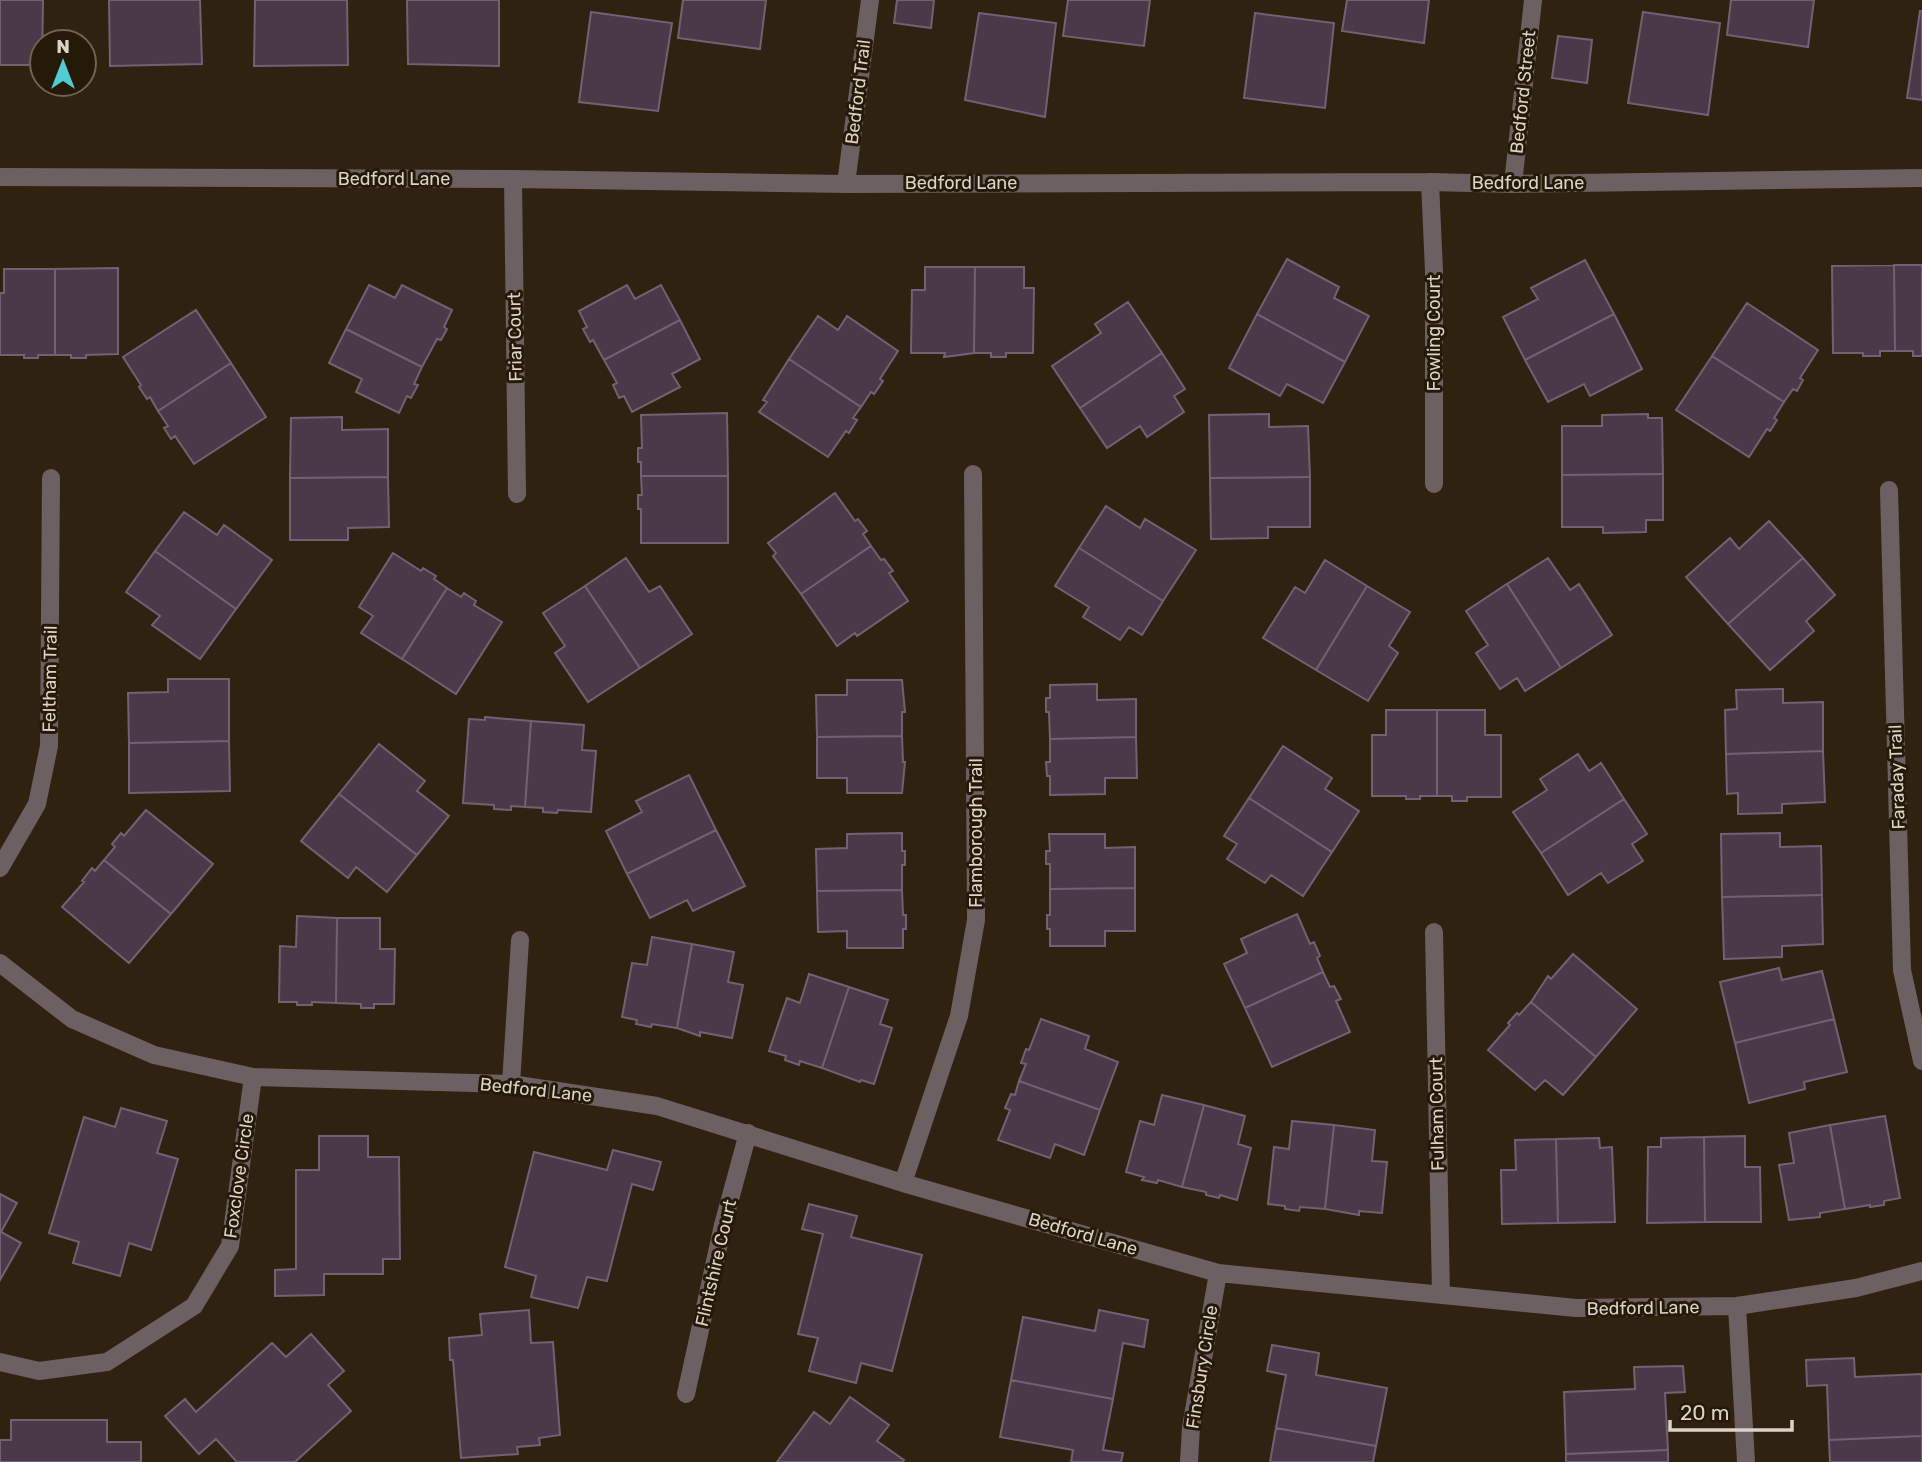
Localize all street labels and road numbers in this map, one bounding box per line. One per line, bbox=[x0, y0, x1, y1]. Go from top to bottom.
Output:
street label: Bedford Street bbox=[1506, 29, 1540, 155]
street label: Bedford Trail bbox=[841, 38, 875, 146]
street label: Bedford Lane bbox=[338, 168, 450, 190]
street label: Bedford Lane bbox=[905, 172, 1017, 194]
street label: Bedford Lane bbox=[1472, 172, 1584, 194]
street label: Fowling Court bbox=[1423, 275, 1445, 391]
street label: Friar Court bbox=[503, 292, 527, 382]
street label: Feltham Trail bbox=[38, 625, 62, 733]
street label: Faraday Trail bbox=[1884, 724, 1910, 830]
street label: Flamborough Trail bbox=[965, 758, 987, 908]
street label: Fulham Court bbox=[1425, 1057, 1449, 1171]
street label: Bedford Lane bbox=[479, 1073, 593, 1107]
street label: Foxclove Circle bbox=[219, 1112, 259, 1240]
street label: Flintshire Court bbox=[691, 1197, 741, 1329]
street label: Bedford Lane bbox=[1026, 1208, 1140, 1260]
street label: Bedford Lane bbox=[1586, 1296, 1700, 1320]
street label: Finsbury Circle bbox=[1181, 1304, 1223, 1430]

